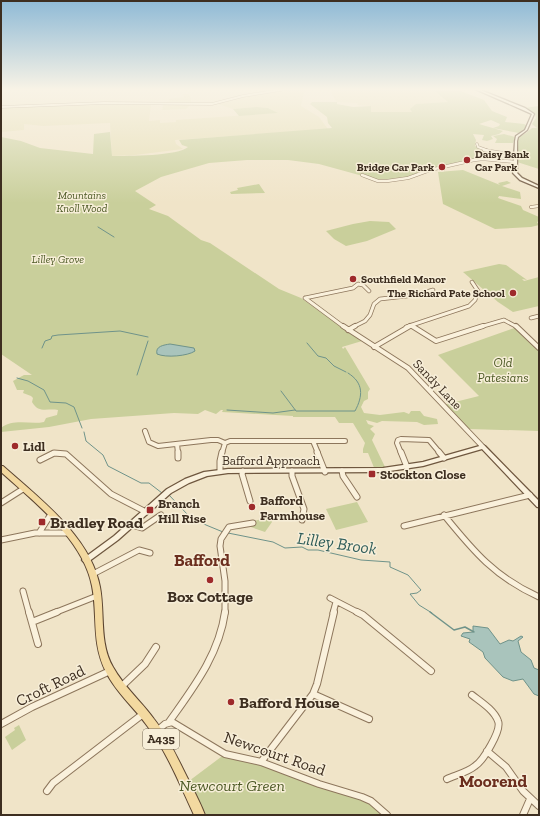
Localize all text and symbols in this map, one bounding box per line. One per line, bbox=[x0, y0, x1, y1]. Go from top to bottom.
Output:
place label: Daisy Bank Car Park bbox=[475, 148, 529, 174]
marker: Daisy Bank Car Park bbox=[462, 155, 472, 165]
place label: Bridge Car Park bbox=[357, 161, 434, 174]
marker: Bridge Car Park bbox=[437, 162, 447, 172]
park label: Mountains Knoll Wood bbox=[57, 189, 108, 215]
park label: Lilley Grove bbox=[32, 253, 84, 266]
place label: Southfield Manor bbox=[361, 273, 446, 286]
marker: Southfield Manor bbox=[348, 274, 358, 284]
place label: The Richard Pate School bbox=[387, 287, 505, 300]
marker: The Richard Pate School bbox=[508, 288, 518, 298]
park label: Old Patesians bbox=[477, 355, 529, 385]
street label: Sandy Lane bbox=[410, 356, 465, 413]
place label: Lidl bbox=[23, 439, 46, 454]
marker: Lidl bbox=[10, 441, 20, 451]
street label: Bafford Approach bbox=[222, 453, 321, 468]
place label: Stockton Close bbox=[380, 467, 466, 482]
marker: Stockton Close bbox=[367, 469, 377, 479]
place label: Bafford Farmhouse bbox=[260, 493, 326, 523]
place label: Branch Hill Rise bbox=[158, 496, 207, 526]
marker: Bafford Farmhouse bbox=[247, 502, 257, 512]
marker: Branch Hill Rise bbox=[145, 505, 155, 515]
place label: Bradley Road bbox=[50, 513, 143, 532]
marker: Bradley Road bbox=[37, 517, 47, 527]
water label: Lilley Brook bbox=[296, 528, 378, 559]
district label: Bafford bbox=[174, 550, 230, 570]
marker: Box Cottage bbox=[205, 575, 215, 585]
place label: Box Cottage bbox=[167, 587, 253, 606]
street label: Croft Road bbox=[13, 661, 88, 710]
place label: Bafford House bbox=[239, 693, 340, 712]
marker: Bafford House bbox=[226, 697, 236, 707]
street label: Newcourt Road bbox=[222, 727, 328, 780]
road number: A435 bbox=[143, 729, 179, 749]
district label: Moorend bbox=[459, 771, 527, 791]
park label: Newcourt Green bbox=[179, 776, 285, 795]

